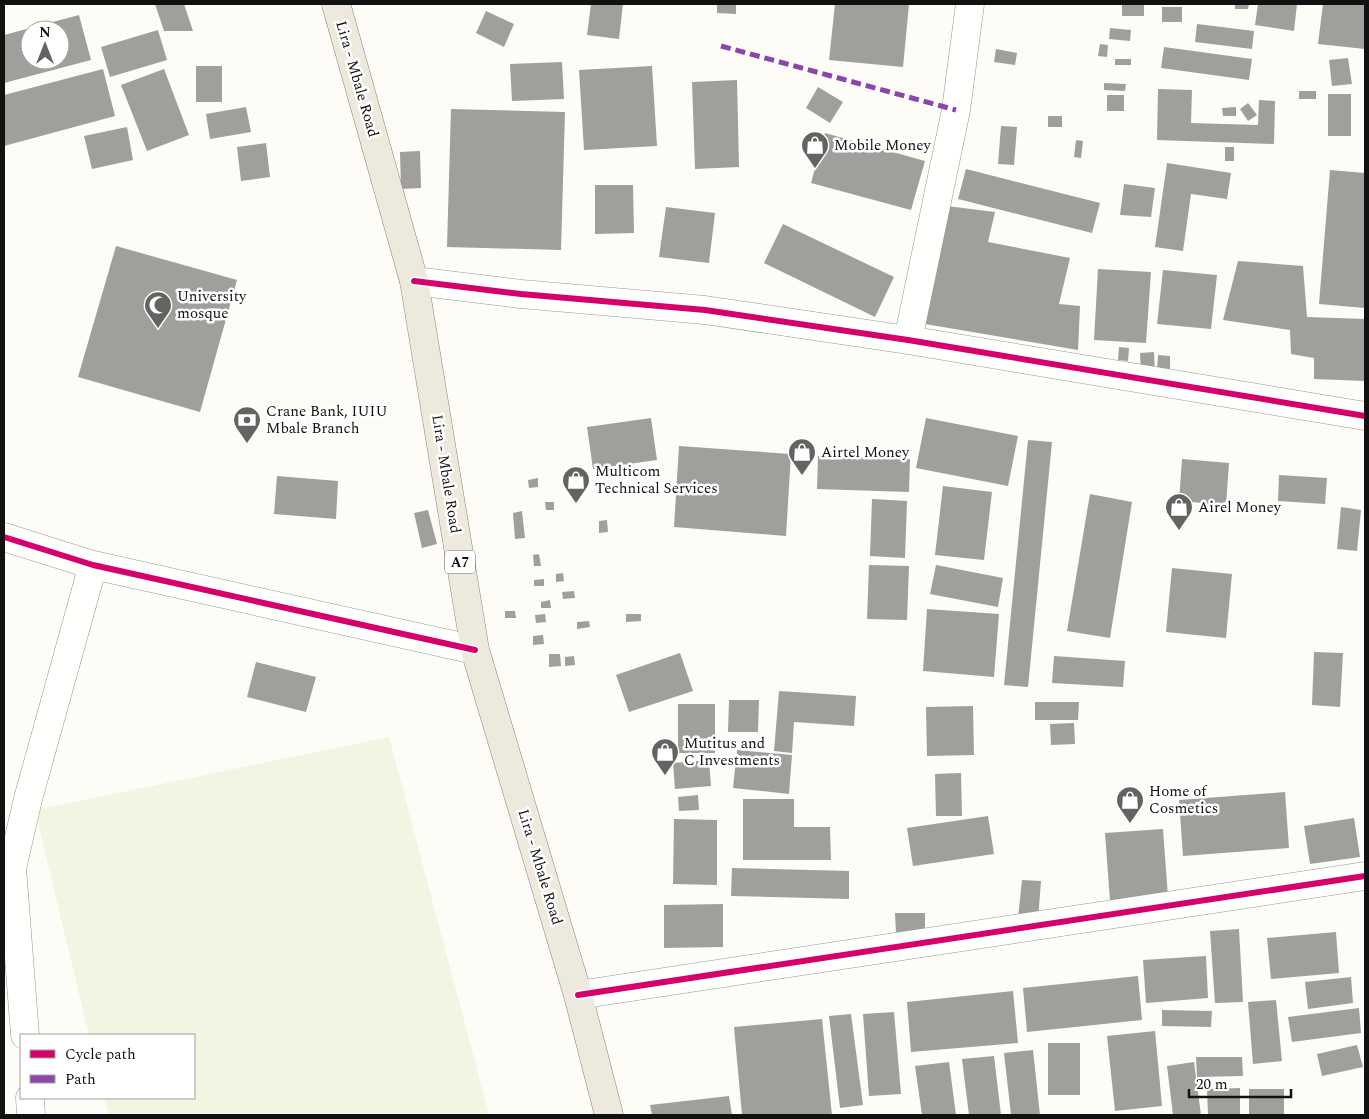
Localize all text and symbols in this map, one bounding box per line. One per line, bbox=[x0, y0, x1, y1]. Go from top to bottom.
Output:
street label: Lira - Mbale Road bbox=[329, 18, 385, 140]
north arrow bbox=[20, 20, 70, 70]
text: N bbox=[39, 22, 51, 43]
shop icon: Mobile Money bbox=[800, 130, 830, 169]
place label: Mobile Money bbox=[834, 134, 931, 157]
place label: University mosque bbox=[177, 285, 247, 325]
mosque icon: University mosque bbox=[143, 290, 173, 329]
place label: Crane Bank, IUIU Mbale Branch bbox=[266, 400, 388, 440]
bank icon: Crane Bank, IUIU Mbale Branch bbox=[232, 405, 262, 444]
street label: Lira - Mbale Road bbox=[425, 413, 467, 535]
shop icon: Airtel Money bbox=[787, 437, 817, 476]
place label: Airtel Money bbox=[821, 441, 910, 464]
place label: Multicom Technical Services bbox=[595, 460, 718, 500]
shop icon: Multicom Technical Services bbox=[561, 465, 591, 504]
shop icon: Airel Money bbox=[1164, 492, 1194, 531]
place label: Airel Money bbox=[1198, 496, 1282, 519]
road number: A7 bbox=[445, 550, 475, 574]
place label: Mutitus and C Investments bbox=[684, 732, 780, 772]
shop icon: Mutitus and C Investments bbox=[650, 737, 680, 776]
place label: Home of Cosmetics bbox=[1149, 780, 1218, 820]
shop icon: Home of Cosmetics bbox=[1115, 785, 1145, 824]
street label: Lira - Mbale Road bbox=[511, 806, 569, 928]
legend bbox=[20, 1034, 195, 1099]
text: Cycle path bbox=[65, 1043, 136, 1066]
scale bar bbox=[1189, 1066, 1292, 1098]
text: Path bbox=[65, 1068, 96, 1091]
text: 20 m bbox=[1196, 1073, 1228, 1096]

